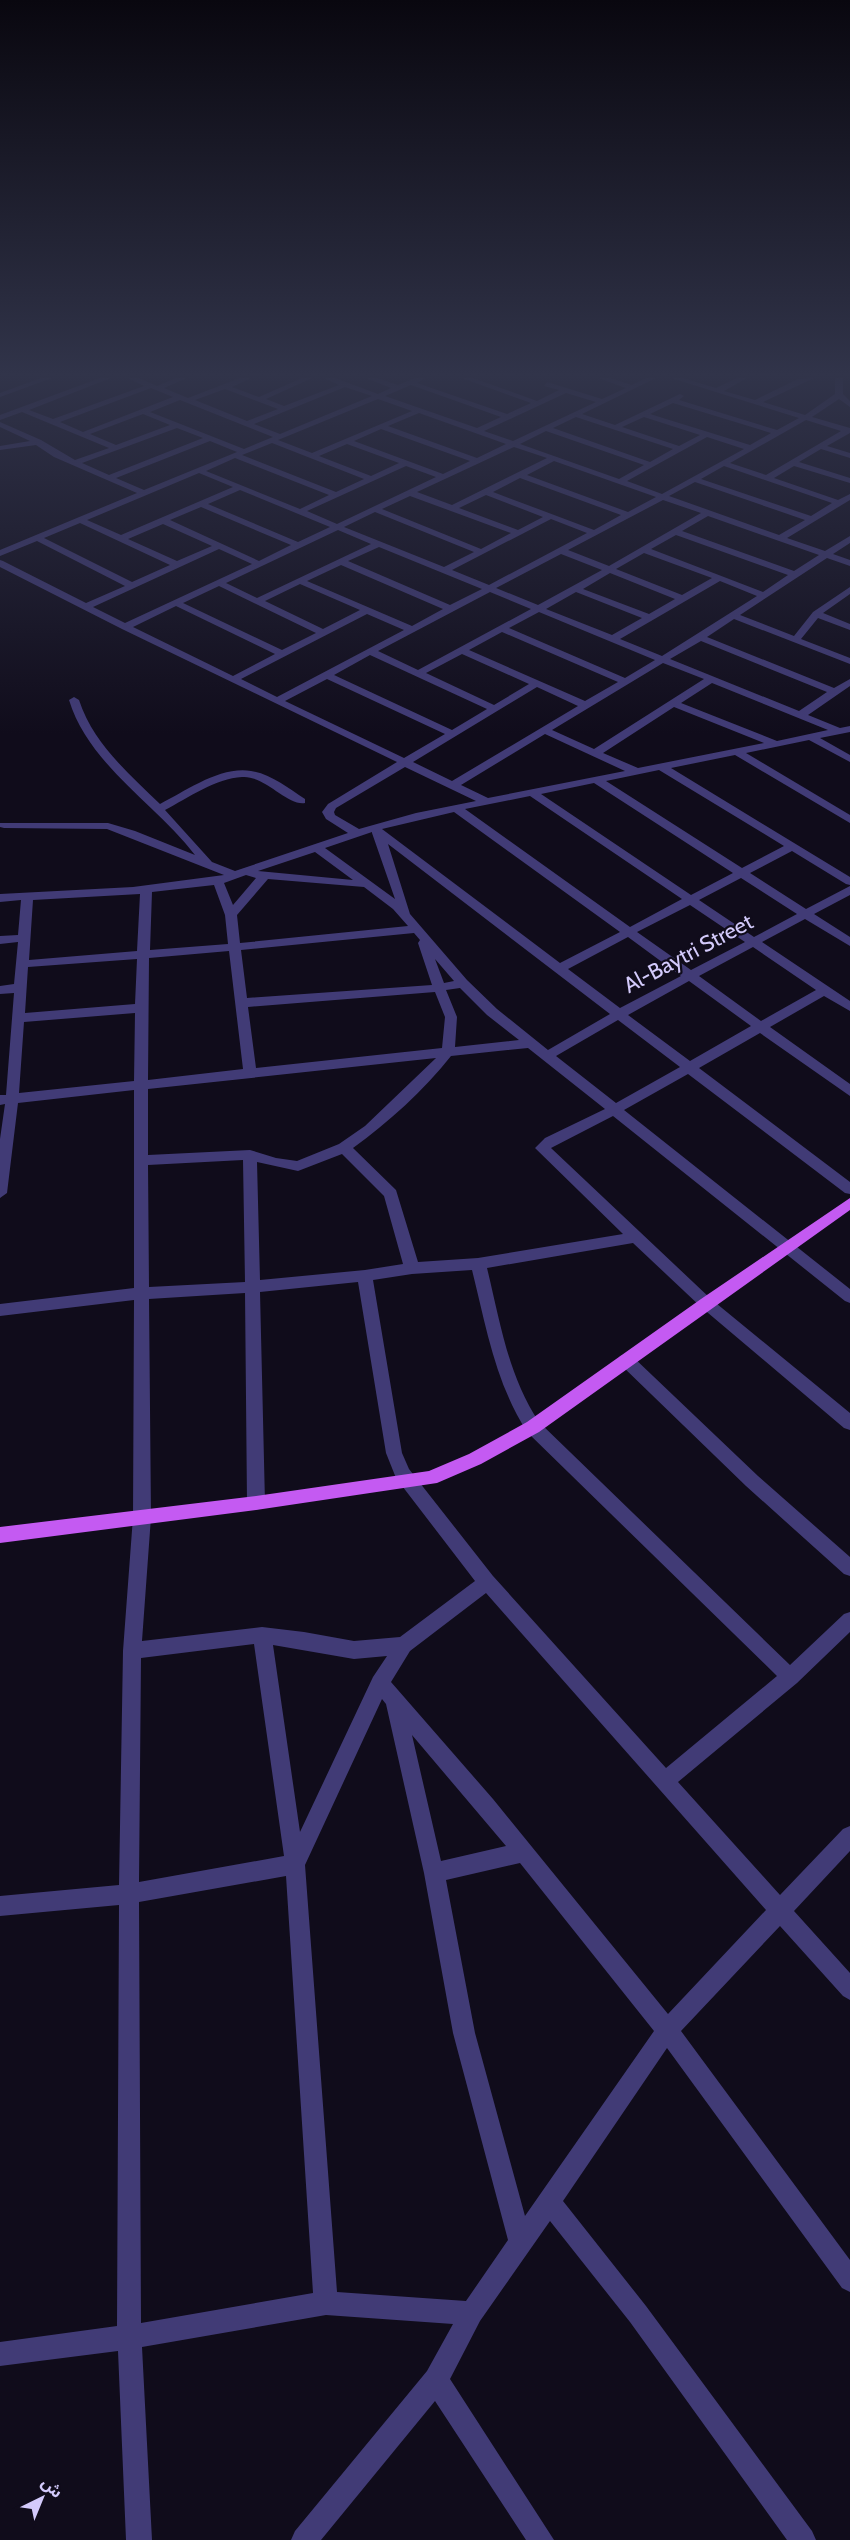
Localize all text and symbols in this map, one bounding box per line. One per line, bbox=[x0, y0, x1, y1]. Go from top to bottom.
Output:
street label: Al-Baytri Street bbox=[619, 908, 758, 999]
north arrow bbox=[12, 2468, 72, 2528]
text: ش bbox=[37, 2473, 66, 2502]

